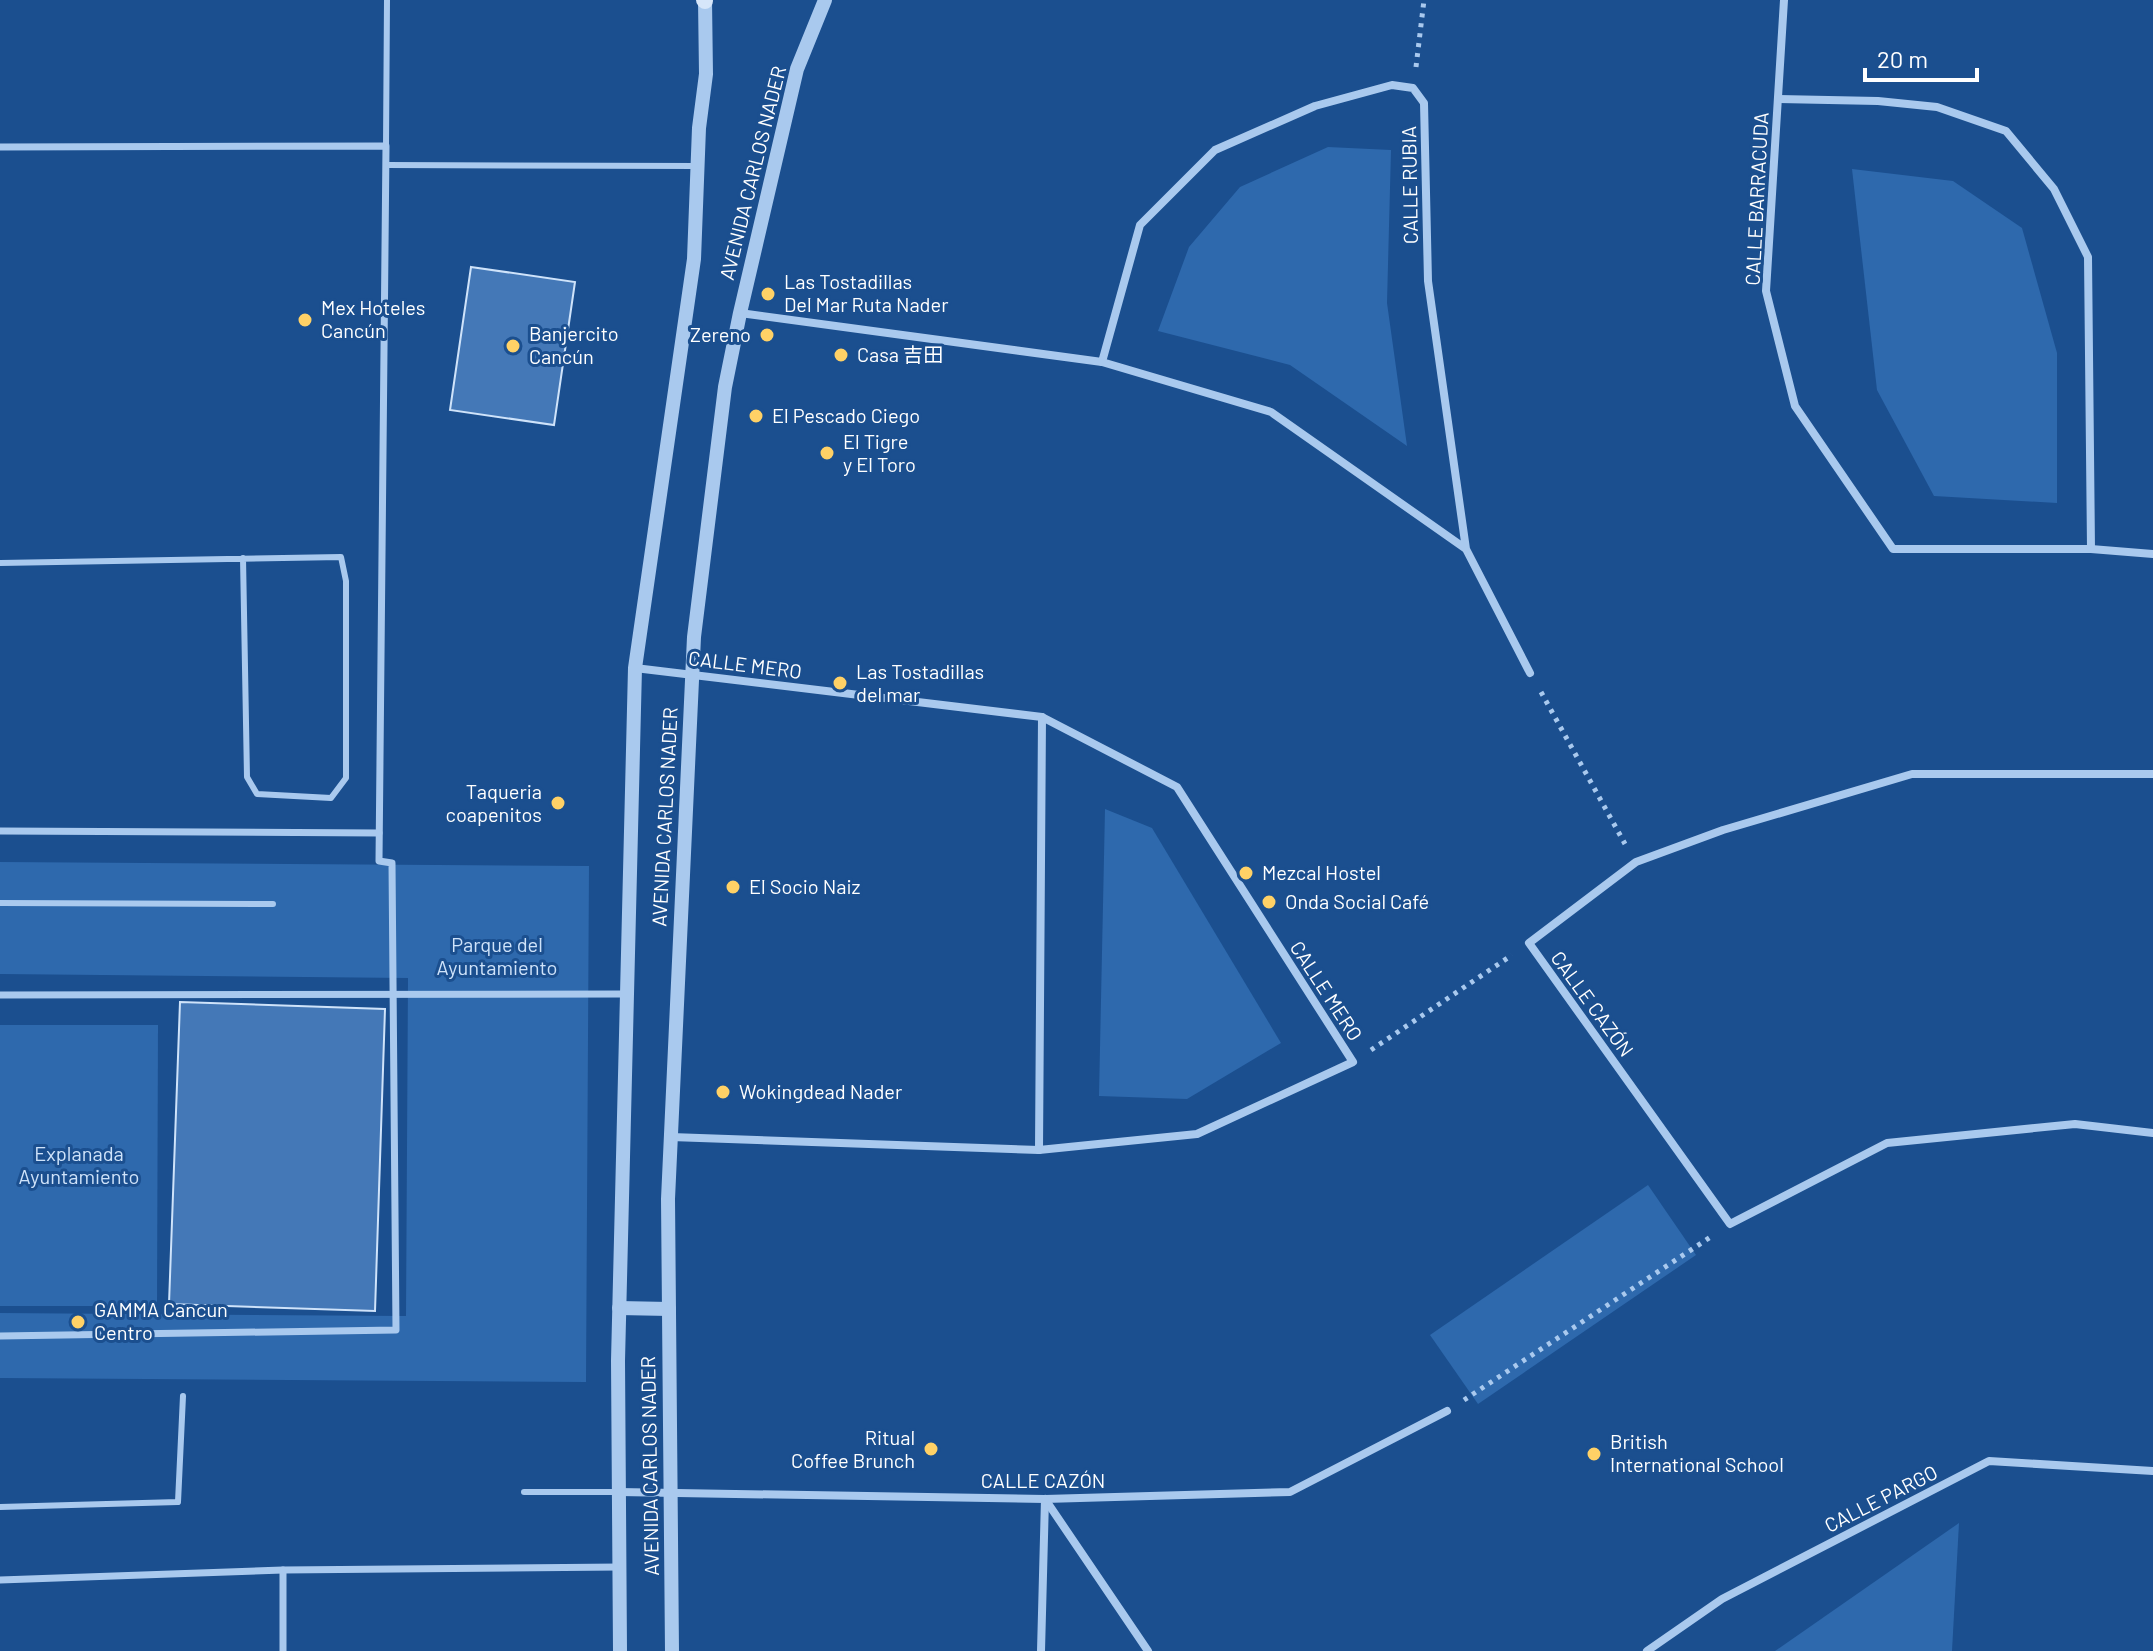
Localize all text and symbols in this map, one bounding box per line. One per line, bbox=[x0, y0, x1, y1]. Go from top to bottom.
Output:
scale bar bbox=[1865, 32, 1977, 82]
text: 20 m bbox=[1877, 44, 1928, 73]
street label: AVENIDA CARLOS NADER bbox=[714, 63, 790, 282]
street label: CALLE BARRACUDA bbox=[1739, 112, 1773, 286]
street label: CALLE RUBIA bbox=[1396, 126, 1422, 244]
place label: Las Tostadillas Del Mar Ruta Nader bbox=[784, 269, 948, 316]
marker: Las Tostadillas Del Mar Ruta Nader bbox=[759, 285, 777, 303]
place label: Mex Hoteles Cancún bbox=[321, 295, 425, 342]
marker: Mex Hoteles Cancún bbox=[296, 311, 314, 329]
place label: Banjercito Cancún bbox=[529, 321, 619, 368]
place label: Zereno bbox=[690, 322, 751, 346]
marker: Zereno bbox=[758, 326, 776, 344]
marker: Banjercito Cancún bbox=[504, 337, 522, 355]
place label: Casa 吉田 bbox=[857, 342, 943, 366]
marker: Casa 吉田 bbox=[832, 346, 850, 364]
place label: El Pescado Ciego bbox=[772, 403, 920, 427]
marker: El Pescado Ciego bbox=[747, 407, 765, 425]
place label: El Tigre y El Toro bbox=[843, 429, 916, 476]
marker: El Tigre y El Toro bbox=[818, 444, 836, 462]
street label: CALLE MERO bbox=[687, 645, 803, 683]
place label: Las Tostadillas del mar bbox=[856, 659, 984, 706]
marker: Las Tostadillas del mar bbox=[831, 674, 849, 692]
street label: AVENIDA CARLOS NADER bbox=[646, 707, 682, 927]
place label: Taqueria coapenitos bbox=[446, 779, 542, 826]
marker: Taqueria coapenitos bbox=[549, 794, 567, 812]
place label: Mezcal Hostel bbox=[1262, 860, 1381, 884]
marker: Mezcal Hostel bbox=[1237, 864, 1255, 882]
place label: El Socio Naiz bbox=[749, 874, 861, 898]
marker: El Socio Naiz bbox=[724, 878, 742, 896]
place label: Onda Social Café bbox=[1285, 889, 1429, 913]
marker: Onda Social Café bbox=[1260, 893, 1278, 911]
park label: Parque del Ayuntamiento bbox=[437, 932, 557, 979]
street label: CALLE MERO bbox=[1286, 936, 1368, 1045]
street label: CALLE CAZÓN bbox=[1546, 946, 1639, 1061]
place label: Wokingdead Nader bbox=[739, 1079, 902, 1103]
marker: Wokingdead Nader bbox=[714, 1083, 732, 1101]
park label: Explanada Ayuntamiento bbox=[19, 1141, 139, 1188]
place label: GAMMA Cancun Centro bbox=[94, 1297, 228, 1344]
marker: GAMMA Cancun Centro bbox=[69, 1313, 87, 1331]
street label: AVENIDA CARLOS NADER bbox=[635, 1356, 663, 1576]
place label: Ritual Coffee Brunch bbox=[791, 1425, 915, 1472]
place label: British International School bbox=[1610, 1429, 1784, 1476]
marker: Ritual Coffee Brunch bbox=[922, 1440, 940, 1458]
marker: British International School bbox=[1585, 1445, 1603, 1463]
street label: CALLE PARGO bbox=[1820, 1459, 1941, 1537]
street label: CALLE CAZÓN bbox=[981, 1468, 1105, 1492]

